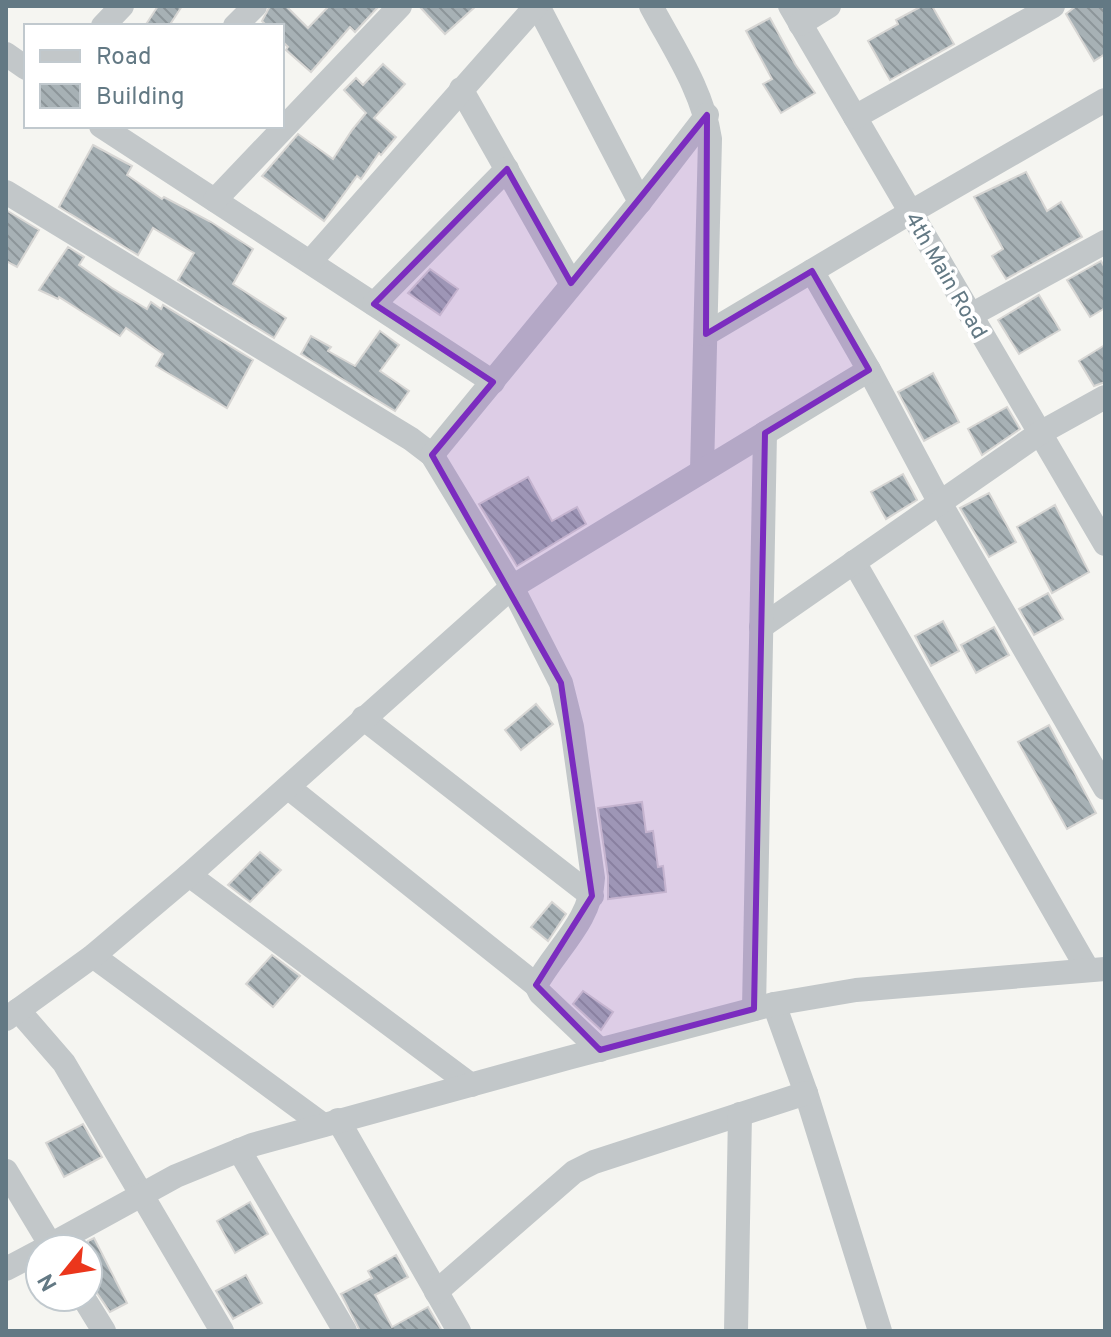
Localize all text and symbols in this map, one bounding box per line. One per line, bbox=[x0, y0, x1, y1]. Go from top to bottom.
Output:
legend bbox=[24, 24, 284, 128]
text: Road bbox=[96, 43, 152, 73]
text: Building bbox=[96, 83, 185, 113]
street label: 4th Main Road bbox=[898, 208, 992, 344]
north arrow bbox=[24, 1233, 104, 1313]
text: N bbox=[33, 1268, 64, 1295]

